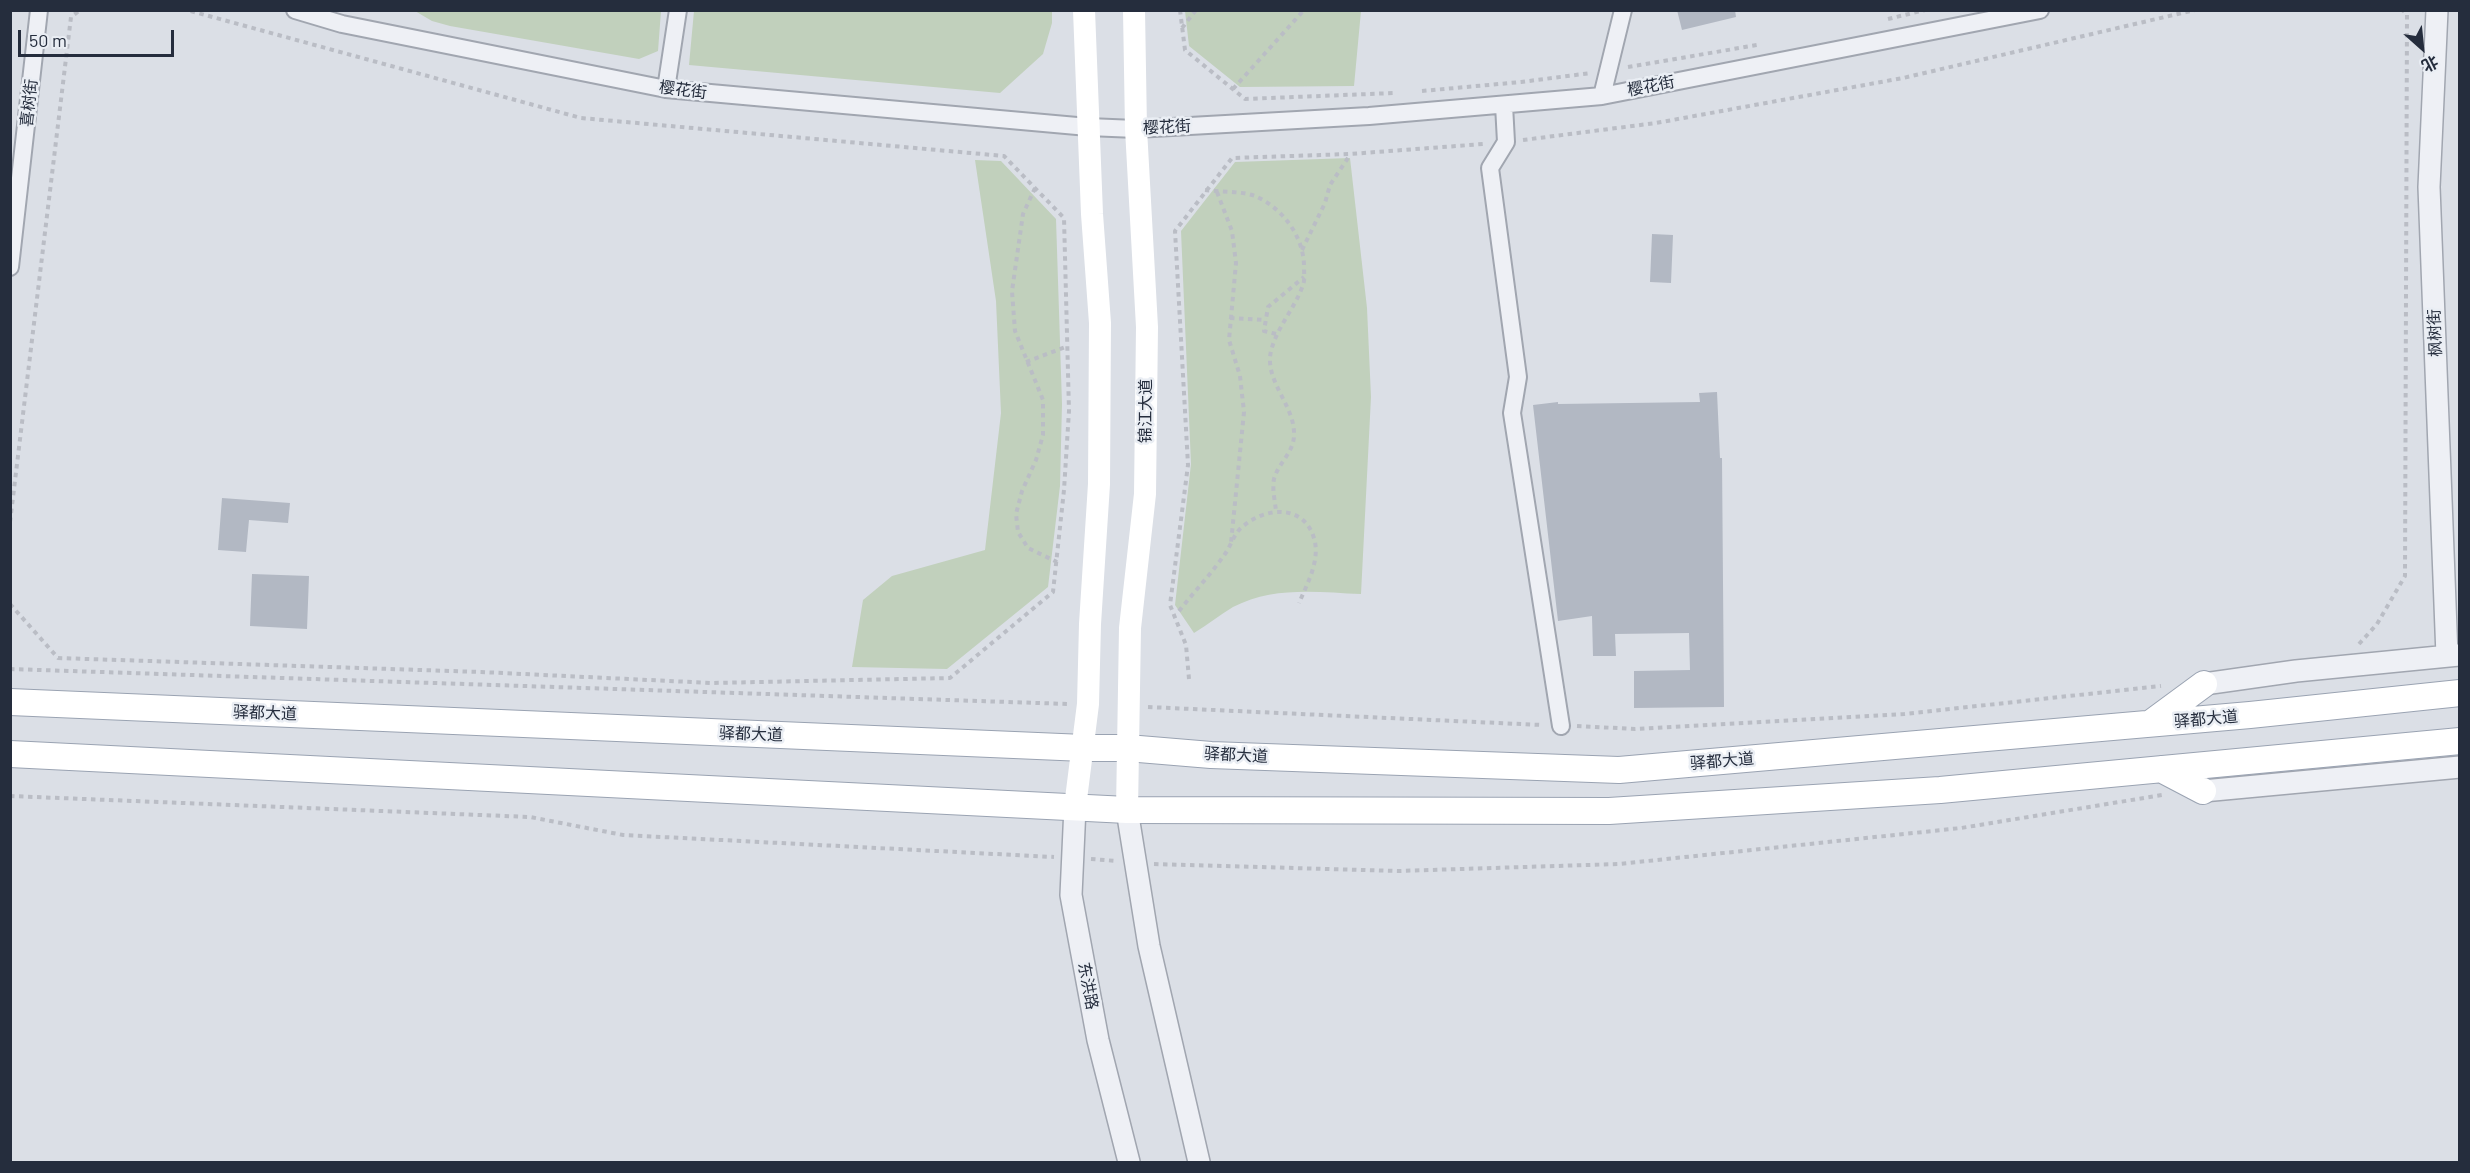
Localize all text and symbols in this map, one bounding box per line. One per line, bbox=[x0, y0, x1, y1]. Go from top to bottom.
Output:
scale bar bbox=[21, 18, 177, 56]
north arrow bbox=[2392, 18, 2452, 78]
text: 50 m bbox=[29, 29, 67, 51]
text: 北 bbox=[2419, 52, 2442, 77]
street label: 樱花街 bbox=[1626, 72, 1676, 100]
street label: 喜树街 bbox=[17, 78, 41, 128]
street label: 樱花街 bbox=[658, 78, 708, 102]
street label: 樱花街 bbox=[1143, 116, 1191, 138]
street label: 枫树街 bbox=[2425, 309, 2445, 357]
street label: 锦江大道 bbox=[1136, 379, 1156, 443]
street label: 驿都大道 bbox=[233, 702, 297, 724]
street label: 驿都大道 bbox=[2173, 707, 2239, 731]
street label: 驿都大道 bbox=[719, 723, 783, 745]
street label: 驿都大道 bbox=[1204, 744, 1268, 766]
street label: 驿都大道 bbox=[1689, 749, 1755, 773]
street label: 东洪路 bbox=[1074, 961, 1102, 1011]

